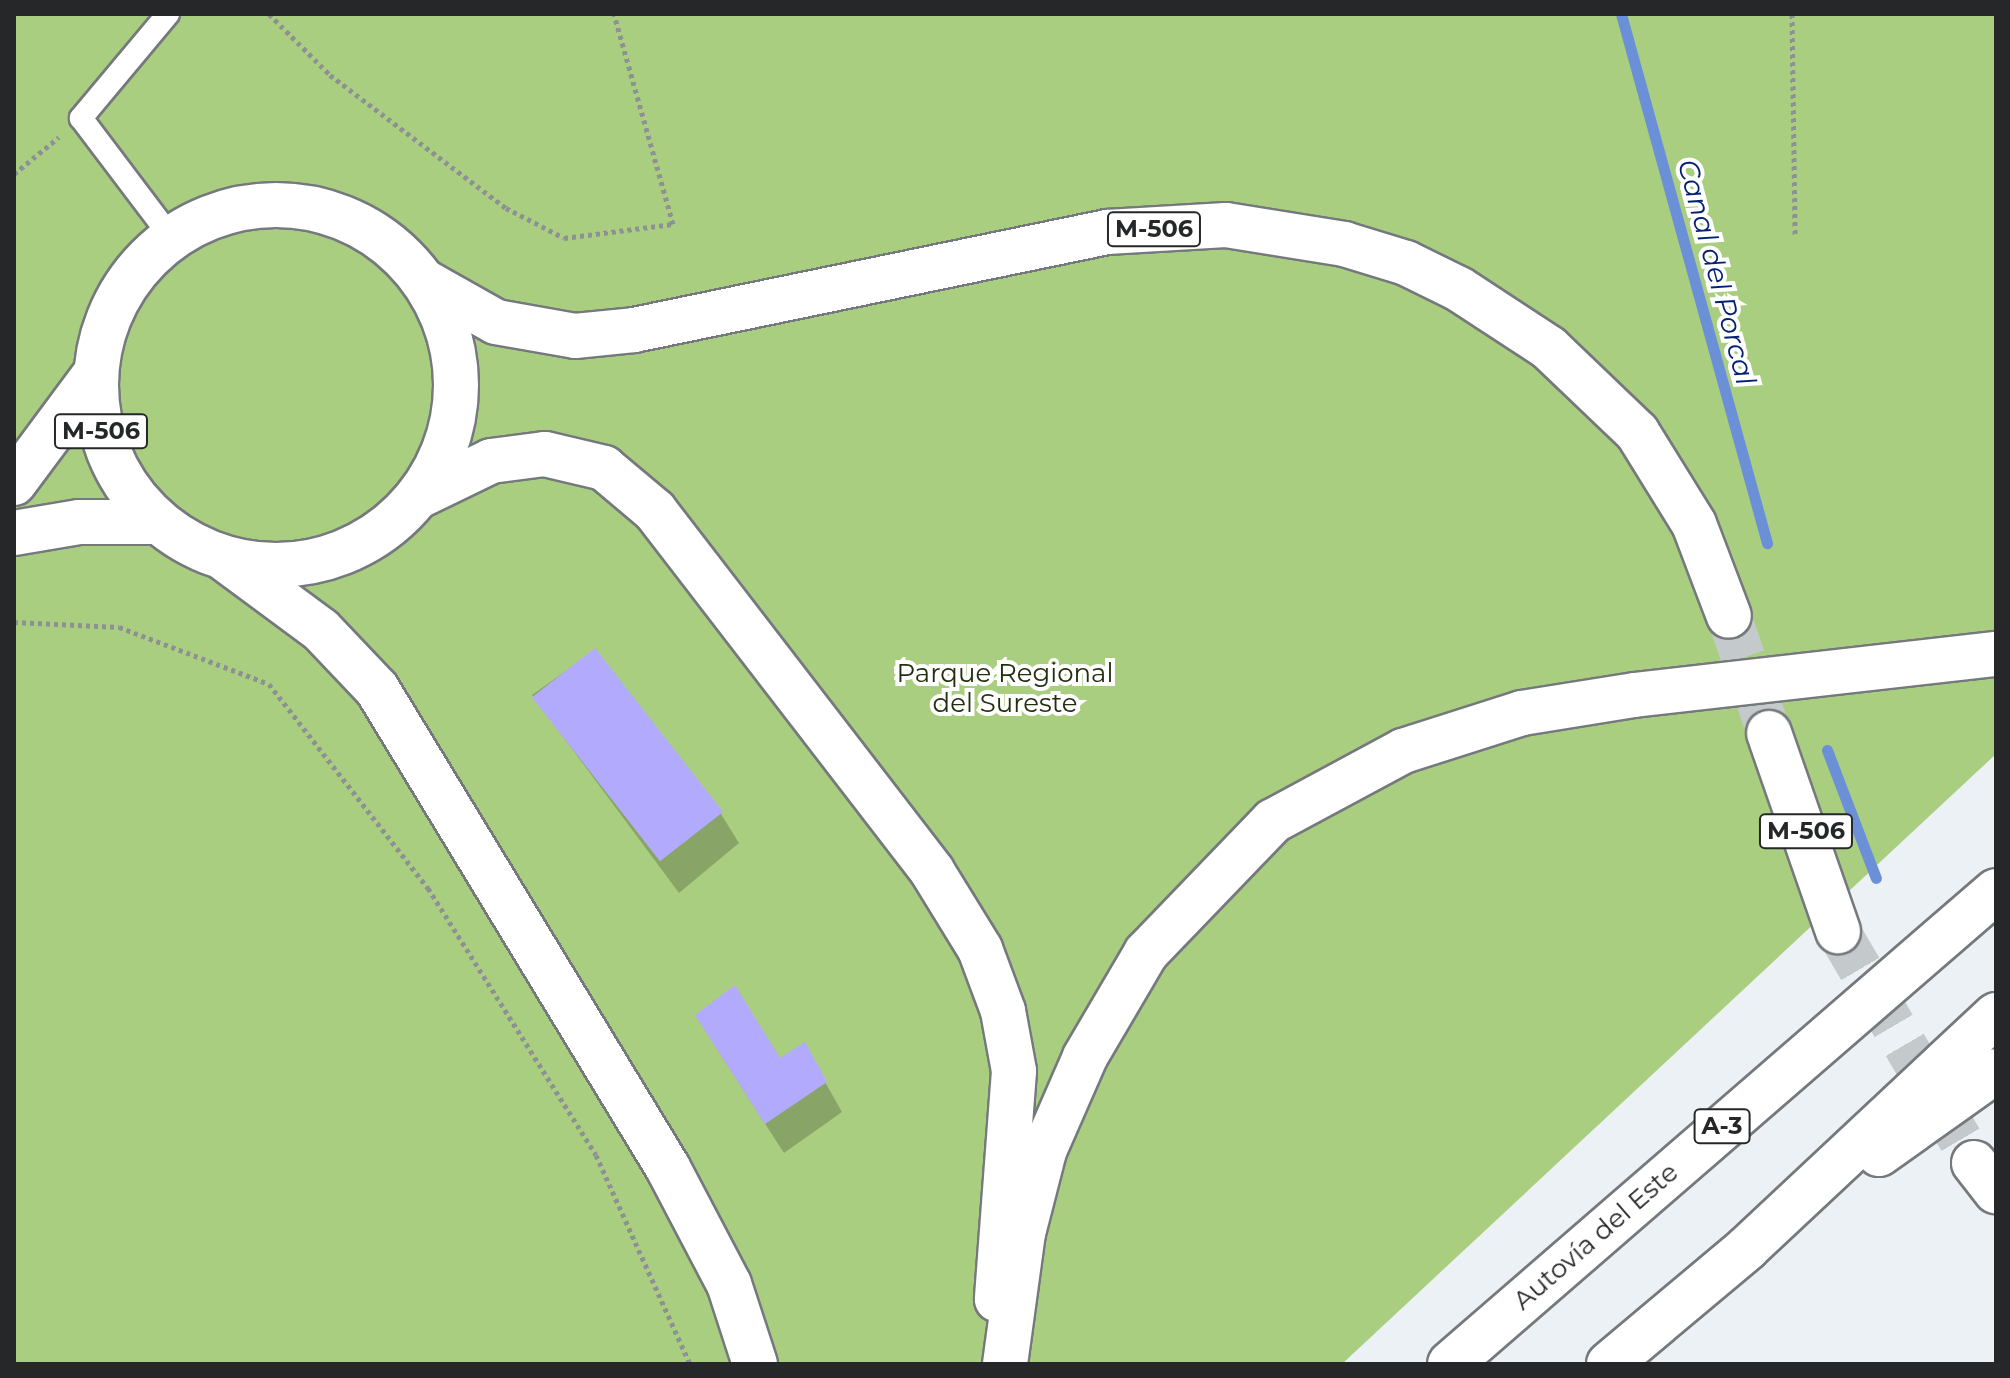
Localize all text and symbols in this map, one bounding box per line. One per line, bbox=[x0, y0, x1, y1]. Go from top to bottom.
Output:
water label: Canal del Porcal bbox=[1671, 155, 1763, 389]
road number: M-506 bbox=[1106, 209, 1202, 249]
road number: M-506 bbox=[53, 411, 149, 451]
park label: Parque Regional del Sureste bbox=[897, 658, 1113, 720]
road number: M-506 bbox=[1758, 811, 1854, 851]
road number: A-3 bbox=[1692, 1106, 1752, 1146]
street label: Autovía del Este bbox=[1507, 1157, 1685, 1317]

